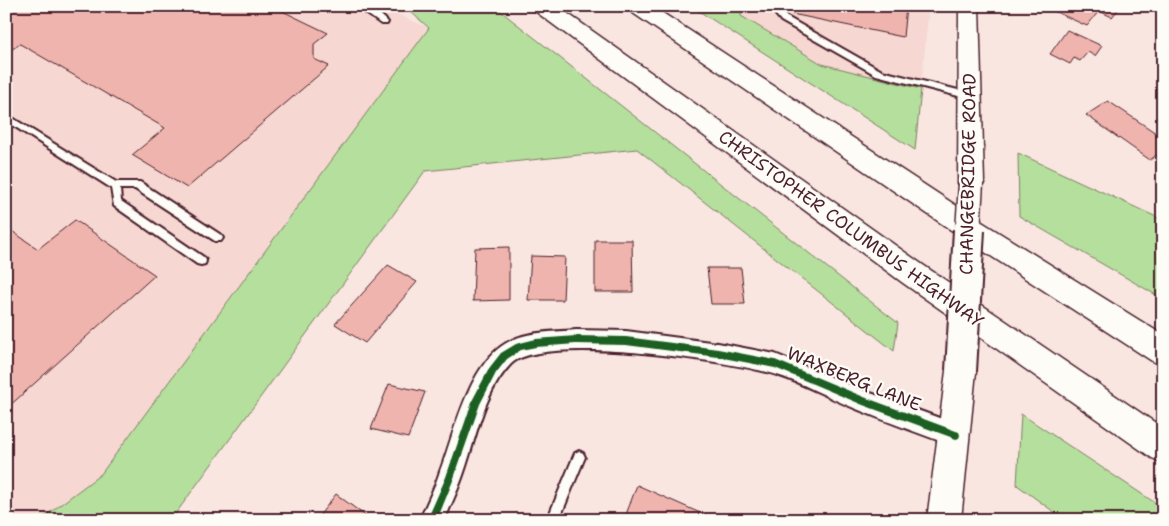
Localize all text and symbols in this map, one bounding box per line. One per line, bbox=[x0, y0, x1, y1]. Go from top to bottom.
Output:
street label: CHANGEBRIDGE ROAD bbox=[954, 73, 982, 275]
street label: CHRISTOPHER COLUMBUS HIGHWAY bbox=[714, 125, 988, 333]
street label: WAXBERG LANE bbox=[783, 341, 925, 417]

